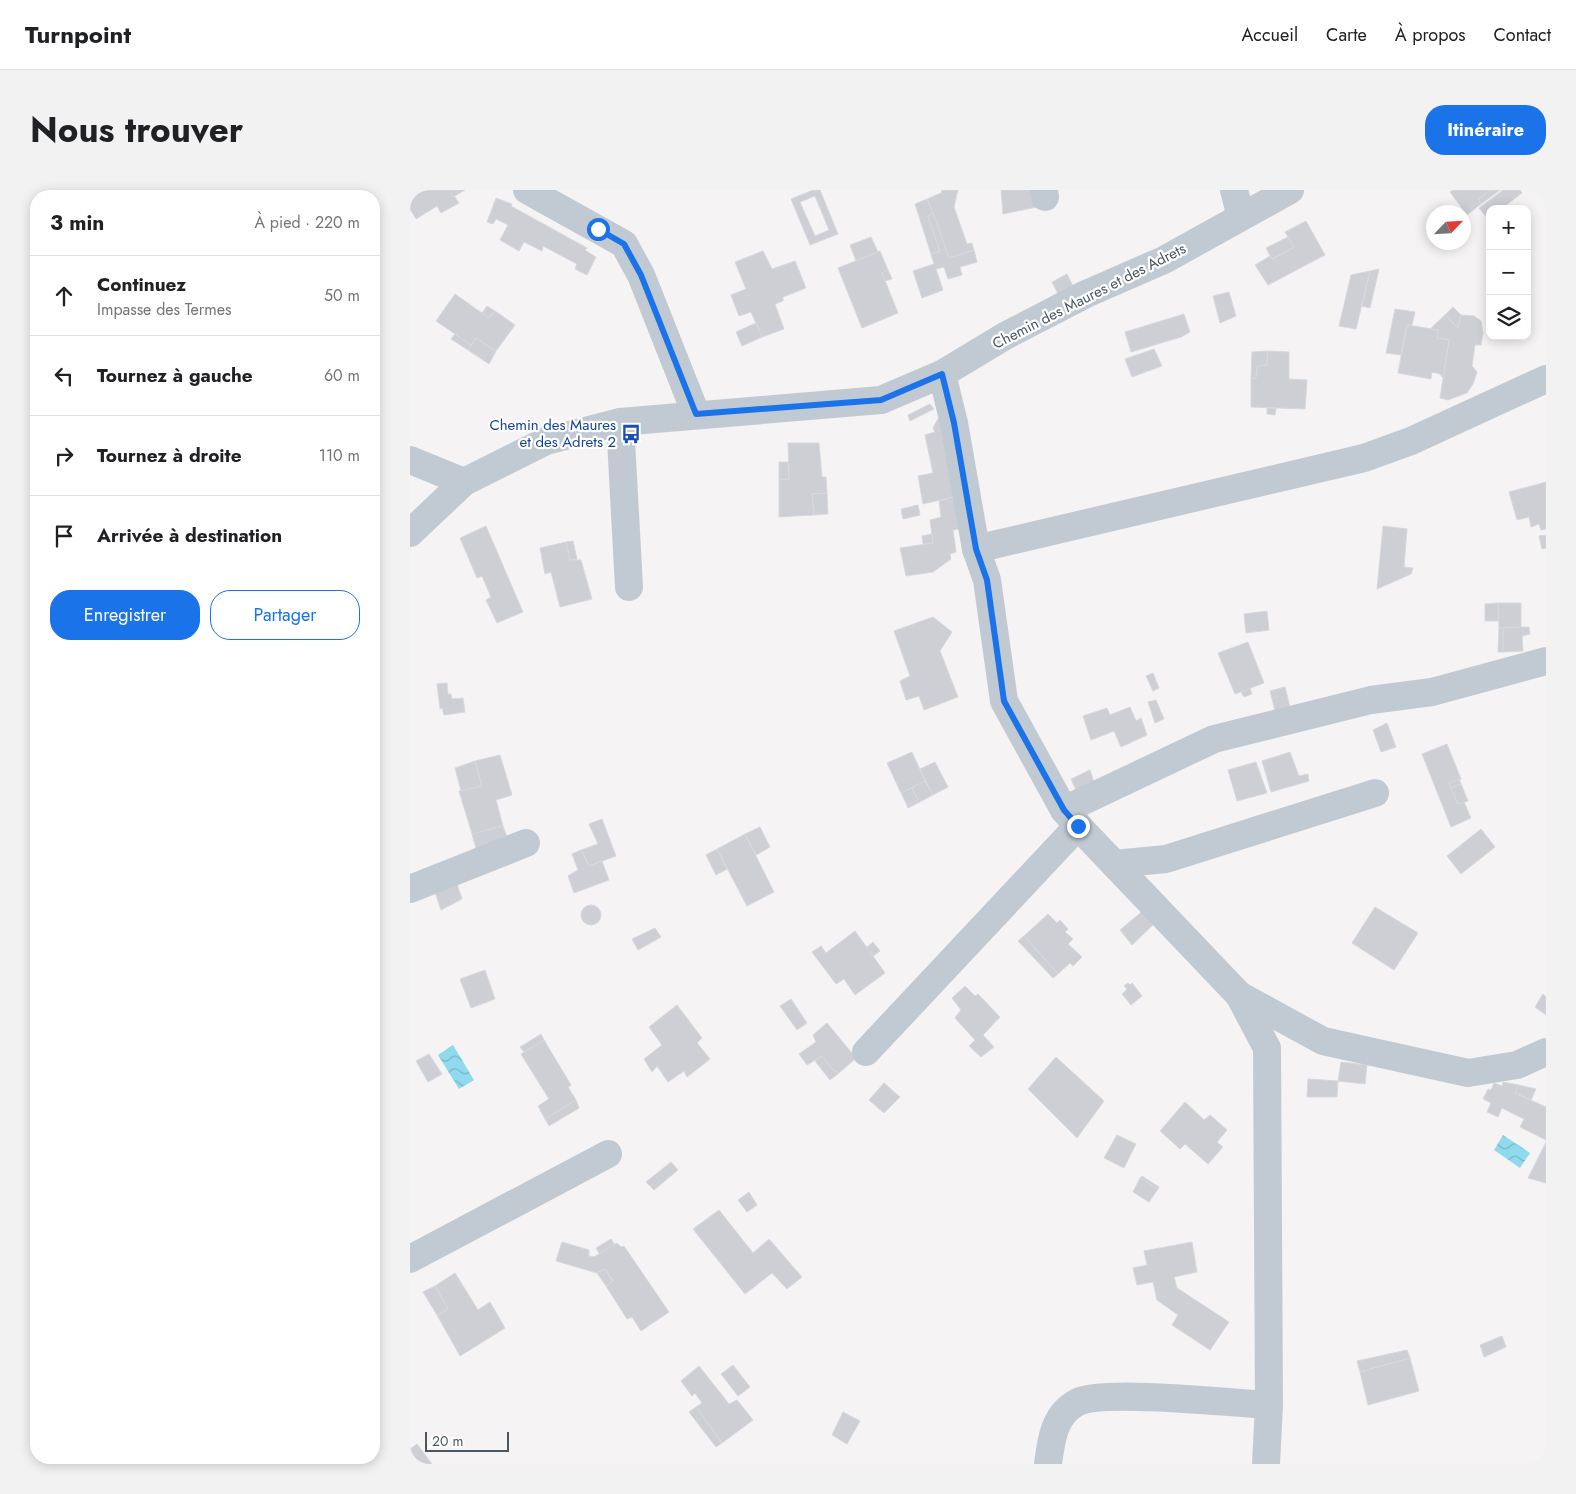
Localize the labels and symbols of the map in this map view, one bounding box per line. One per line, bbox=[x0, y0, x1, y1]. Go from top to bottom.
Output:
north arrow bbox=[1426, 205, 1471, 250]
route start bbox=[587, 218, 610, 241]
street label: Chemin des Maures et des Adrets bbox=[988, 238, 1190, 354]
place label: Chemin des Maures et des Adrets 2 bbox=[489, 414, 616, 453]
bus stop icon: Chemin des Maures et des Adrets 2 bbox=[620, 423, 642, 445]
route end bbox=[1067, 815, 1090, 838]
scale bar bbox=[425, 1429, 509, 1452]

